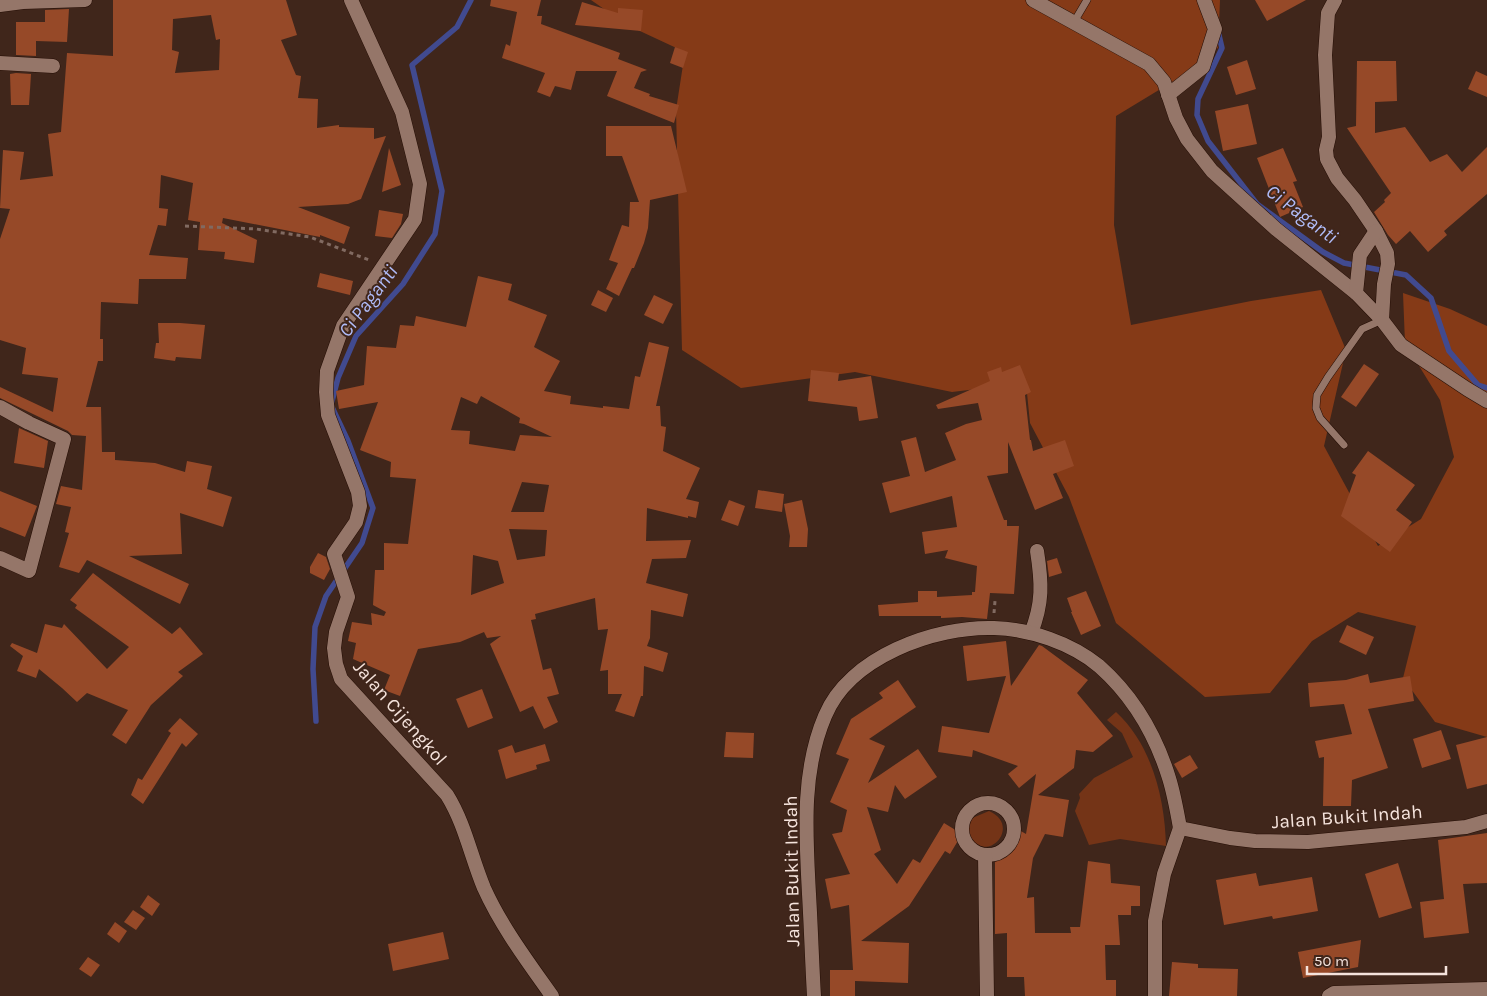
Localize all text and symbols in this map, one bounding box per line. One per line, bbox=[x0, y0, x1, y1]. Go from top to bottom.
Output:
water label: Ci Paganti bbox=[1262, 180, 1342, 248]
water label: Ci Paganti bbox=[334, 261, 402, 341]
street label: Jalan Cijengkol bbox=[349, 656, 451, 770]
street label: Jalan Bukit Indah bbox=[780, 795, 804, 947]
street label: Jalan Bukit Indah bbox=[1271, 801, 1423, 833]
scale bar bbox=[1307, 944, 1446, 976]
text: 50 m bbox=[1314, 952, 1349, 970]

